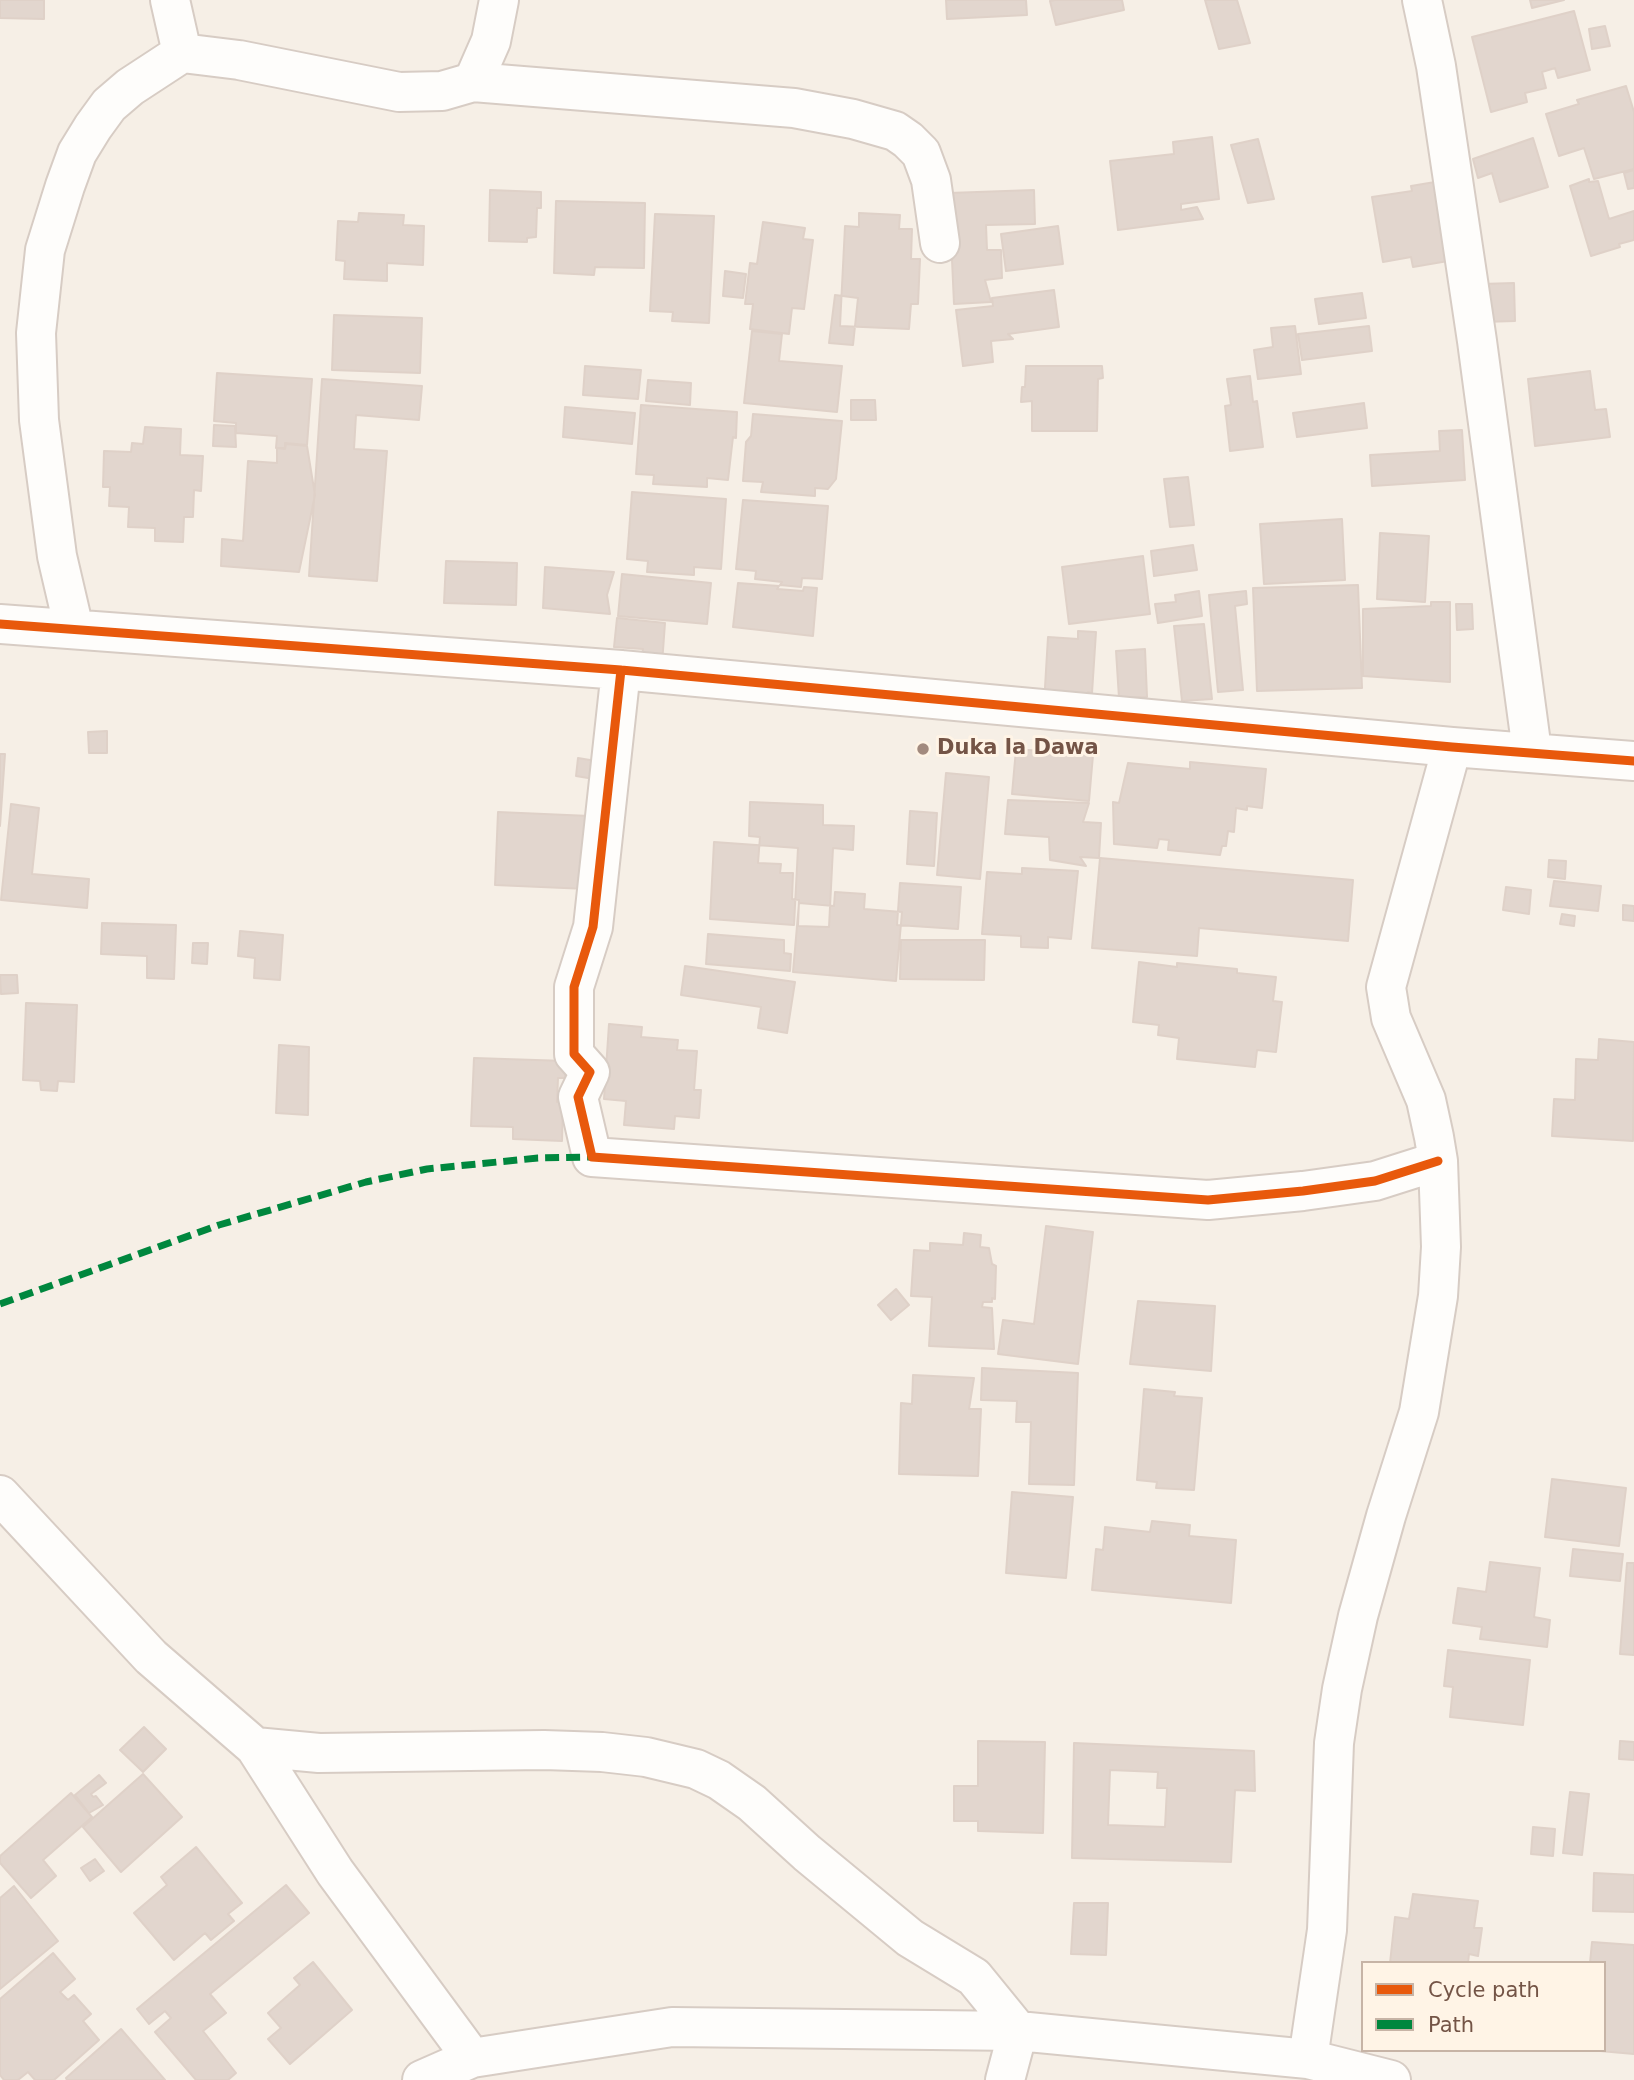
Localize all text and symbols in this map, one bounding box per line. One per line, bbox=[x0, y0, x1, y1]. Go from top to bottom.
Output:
place label: Duka la Dawa bbox=[937, 736, 1099, 762]
marker: Duka la Dawa bbox=[915, 741, 931, 757]
legend bbox=[1361, 1961, 1606, 2052]
text: Cycle path bbox=[1428, 1978, 1540, 2002]
text: Path bbox=[1428, 2013, 1474, 2037]

